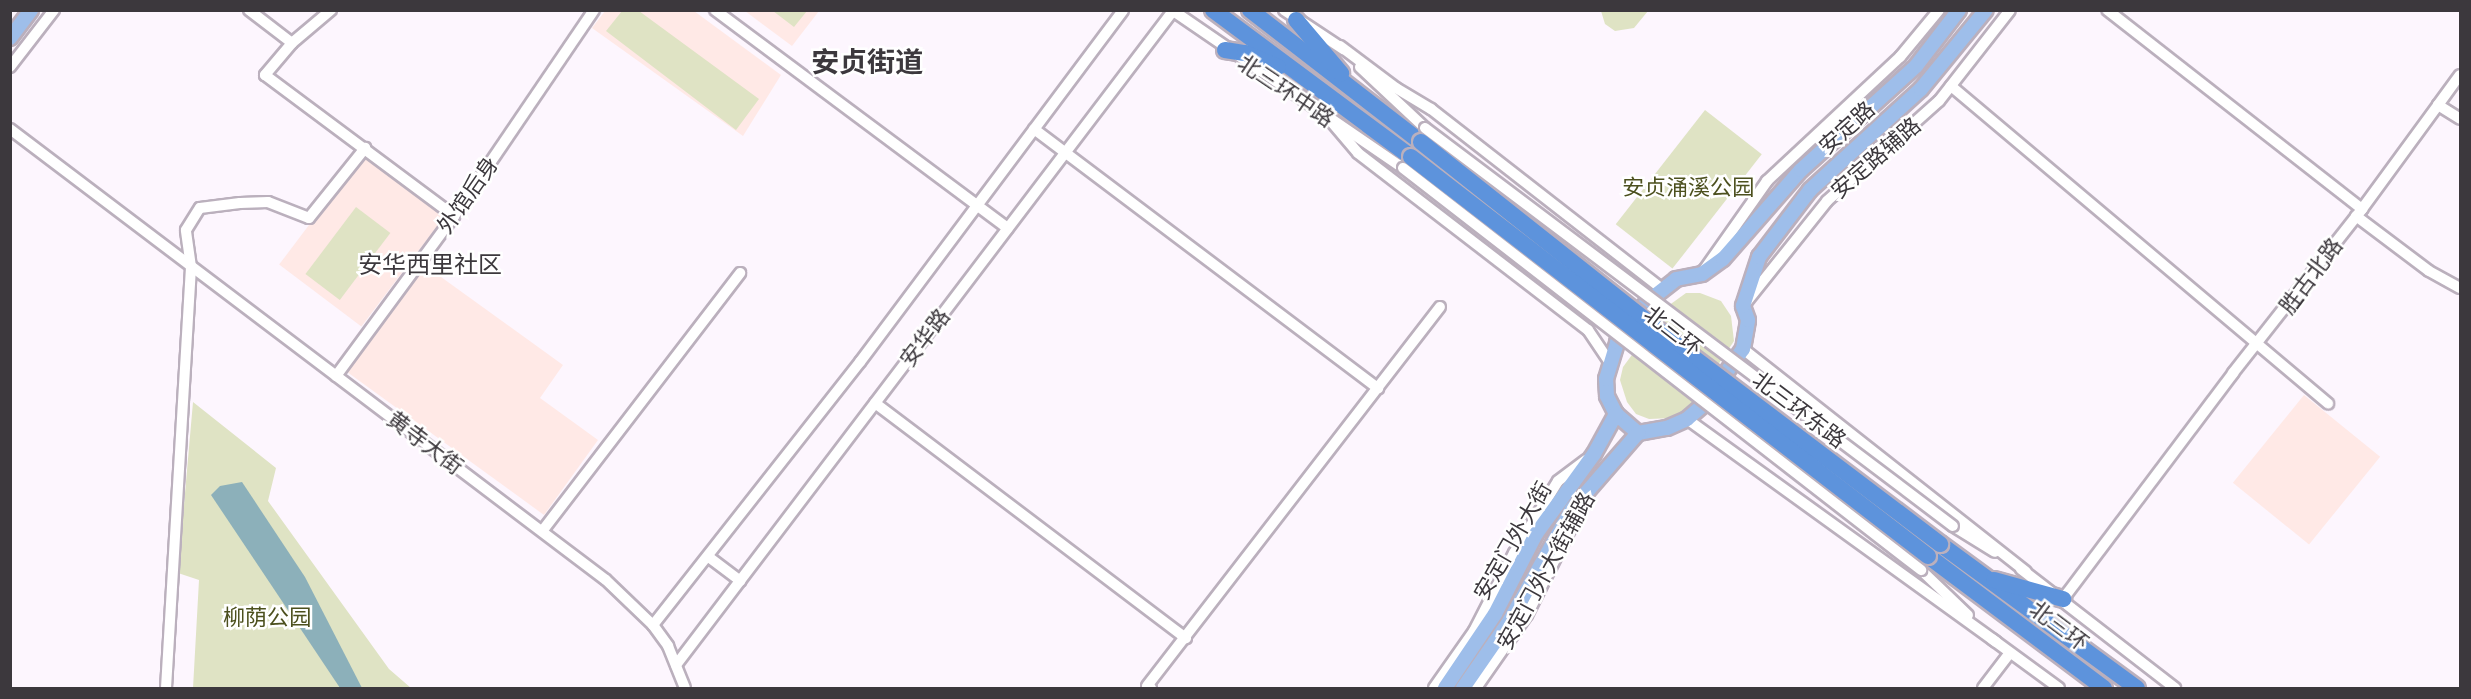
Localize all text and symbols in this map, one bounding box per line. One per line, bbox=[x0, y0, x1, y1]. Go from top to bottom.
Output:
district label: 安贞街道 bbox=[811, 45, 923, 79]
street label: 北三环中路 bbox=[1233, 49, 1339, 133]
street label: 安定路 bbox=[1814, 96, 1880, 160]
street label: 安定路辅路 bbox=[1826, 112, 1926, 204]
street label: 外馆后身 bbox=[432, 151, 504, 239]
park label: 安贞涌溪公园 bbox=[1622, 175, 1754, 201]
street label: 胜古北路 bbox=[2274, 233, 2348, 319]
district label: 安华西里社区 bbox=[358, 251, 502, 279]
street label: 北三环 bbox=[1639, 300, 1707, 362]
street label: 安华路 bbox=[895, 304, 955, 372]
street label: 北三环东路 bbox=[1747, 366, 1851, 454]
street label: 黄寺大街 bbox=[382, 406, 468, 480]
street label: 安定门外大街 bbox=[1469, 477, 1557, 605]
street label: 安定门外大街辅路 bbox=[1492, 488, 1600, 654]
street label: 北三环 bbox=[2025, 596, 2093, 656]
park label: 柳荫公园 bbox=[223, 605, 311, 631]

